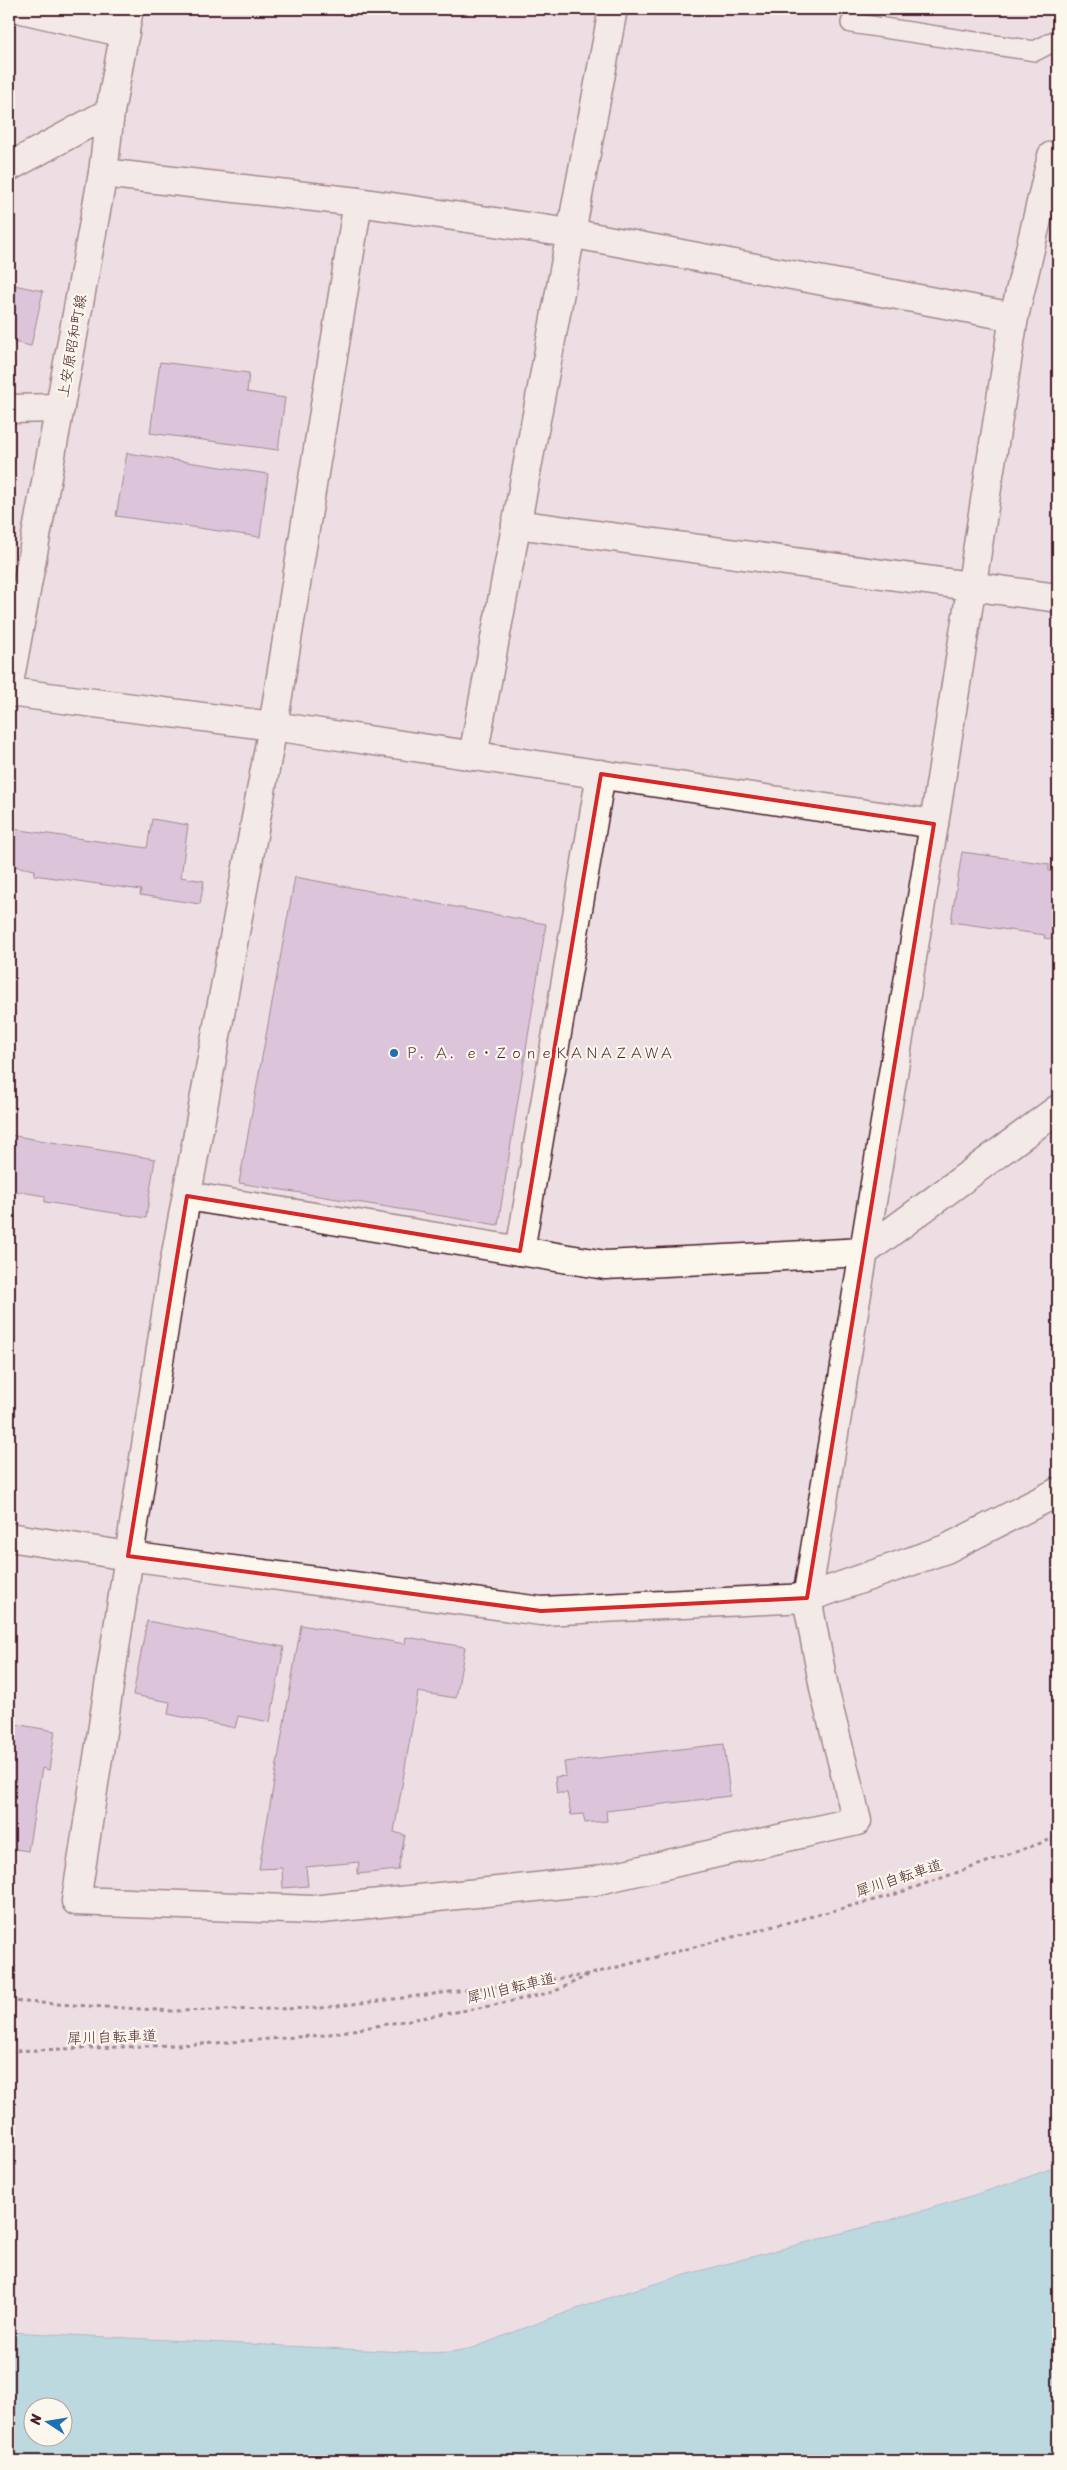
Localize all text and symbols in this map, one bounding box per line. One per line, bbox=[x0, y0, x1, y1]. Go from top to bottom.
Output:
street label: 上安原昭和町線 bbox=[50, 292, 94, 400]
place label: Ｐ．Ａ．ｅ・ＺｏｎｅＫＡＮＡＺＡＷＡ bbox=[404, 1040, 674, 1066]
marker: Ｐ．Ａ．ｅ・ＺｏｎｅＫＡＮＡＺＡＷＡ bbox=[388, 1047, 400, 1059]
street label: 犀川自転車道 bbox=[852, 1852, 946, 1904]
street label: 犀川自転車道 bbox=[464, 1965, 558, 2011]
street label: 犀川自転車道 bbox=[67, 2022, 157, 2052]
north arrow bbox=[22, 2398, 72, 2448]
text: N bbox=[22, 2412, 49, 2428]

